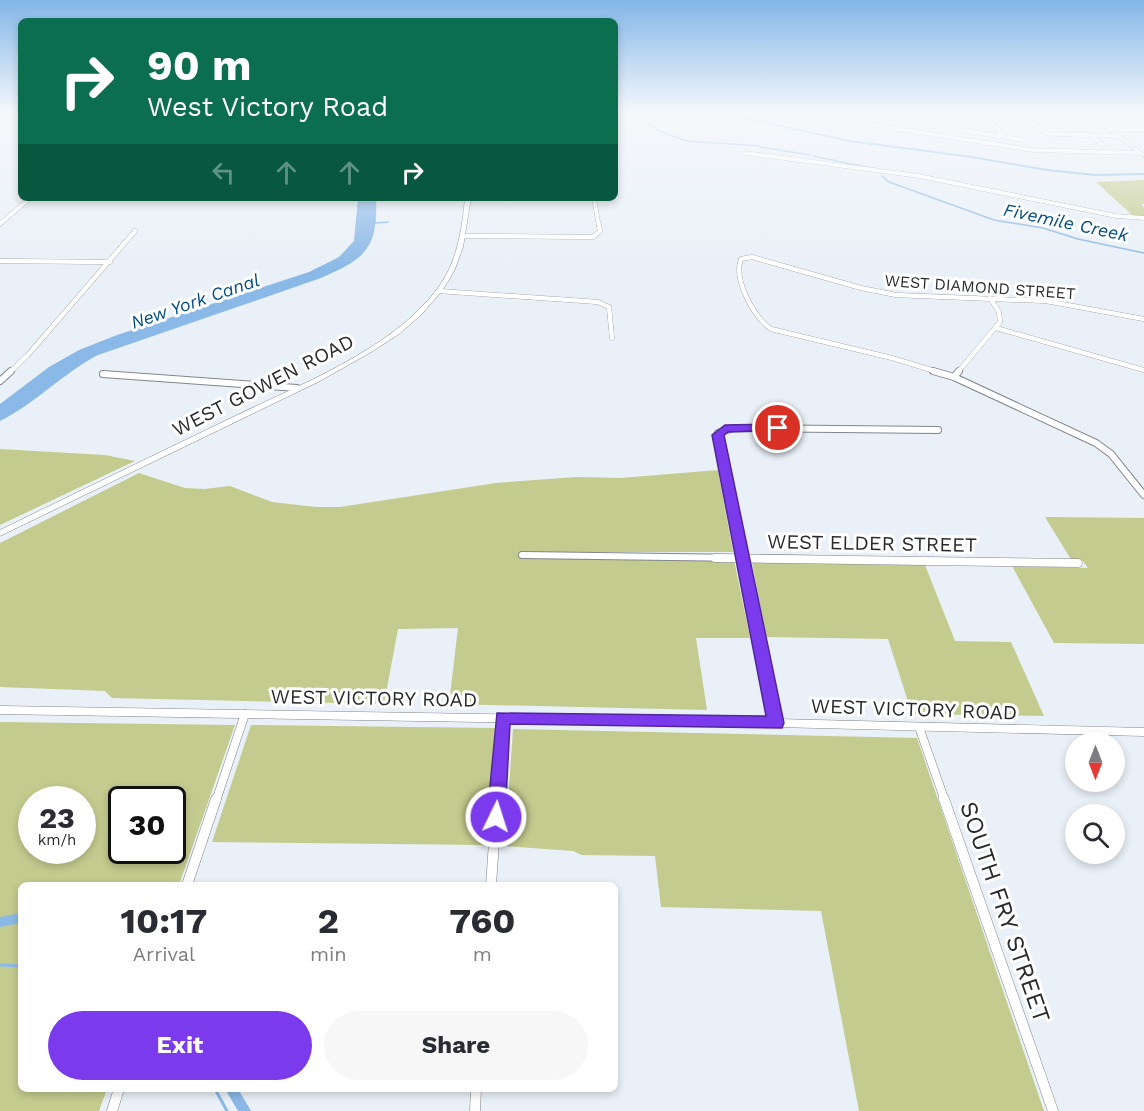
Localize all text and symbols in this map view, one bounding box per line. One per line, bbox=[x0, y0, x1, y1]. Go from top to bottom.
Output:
text: 90 m bbox=[147, 41, 251, 90]
icon: right bbox=[48, 42, 126, 120]
text: West Victory Road bbox=[147, 91, 388, 123]
icon: left bbox=[207, 156, 240, 189]
icon: ahead bbox=[270, 156, 303, 189]
icon: ahead bbox=[333, 156, 366, 189]
icon: right bbox=[396, 156, 429, 189]
water label: Fivemile Creek bbox=[1002, 199, 1131, 246]
water label: New York Canal bbox=[128, 269, 262, 333]
street label: WEST DIAMOND STREET bbox=[884, 271, 1076, 303]
street label: WEST GOWEN ROAD bbox=[168, 329, 358, 441]
pin bbox=[752, 402, 803, 453]
icon: arrive bbox=[761, 411, 794, 444]
street label: WEST ELDER STREET bbox=[767, 529, 977, 557]
street label: WEST VICTORY ROAD bbox=[270, 684, 478, 712]
street label: WEST VICTORY ROAD bbox=[810, 693, 1018, 725]
north arrow bbox=[1065, 732, 1125, 792]
map controls bbox=[1065, 732, 1125, 864]
position arrow bbox=[464, 785, 528, 849]
speed limit sign: 30 bbox=[108, 786, 186, 864]
street label: SOUTH FRY STREET bbox=[954, 798, 1056, 1026]
text: 23 bbox=[39, 800, 75, 835]
button: search bbox=[1065, 804, 1125, 864]
text: km/h bbox=[38, 831, 76, 849]
text: 10:17 bbox=[120, 900, 207, 942]
text: 2 bbox=[318, 900, 339, 942]
text: 760 bbox=[449, 900, 516, 942]
text: Arrival bbox=[133, 942, 195, 966]
text: min bbox=[310, 942, 347, 966]
text: m bbox=[473, 942, 492, 966]
button: Exit bbox=[48, 1011, 312, 1080]
button: Share bbox=[324, 1011, 588, 1080]

